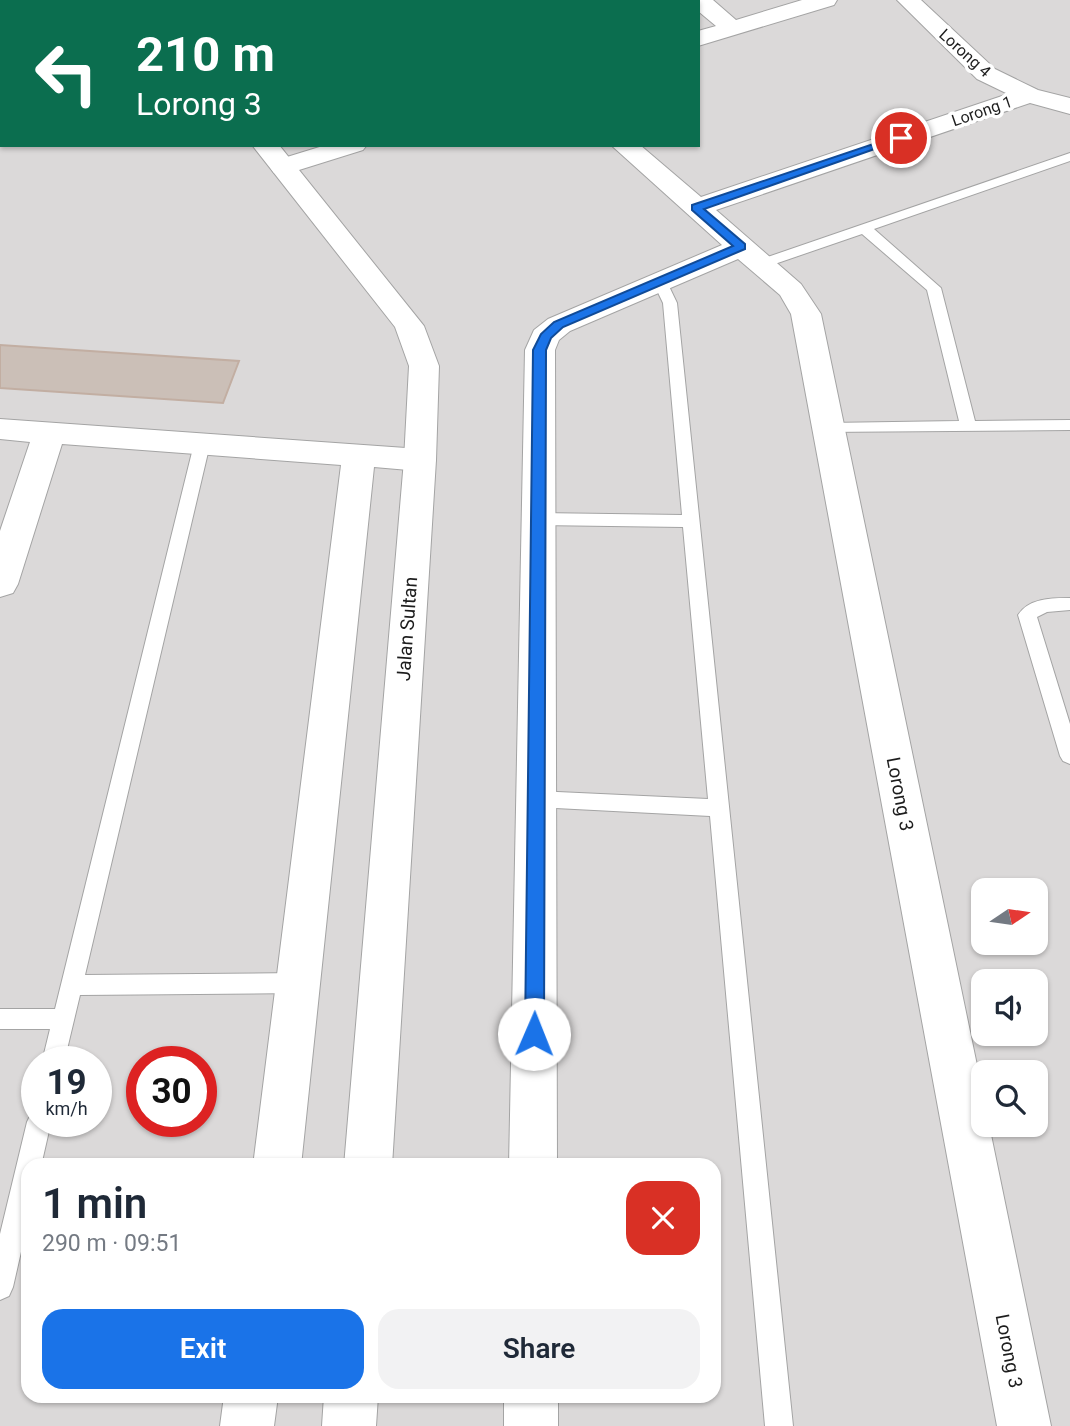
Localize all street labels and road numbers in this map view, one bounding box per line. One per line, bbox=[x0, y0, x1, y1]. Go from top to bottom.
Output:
street label: Lorong 4 bbox=[935, 25, 995, 81]
street label: Lorong 1 bbox=[949, 92, 1015, 130]
street label: Jalan Sultan bbox=[392, 576, 422, 682]
street label: Lorong 3 bbox=[882, 755, 918, 833]
street label: Lorong 3 bbox=[991, 1312, 1027, 1390]

